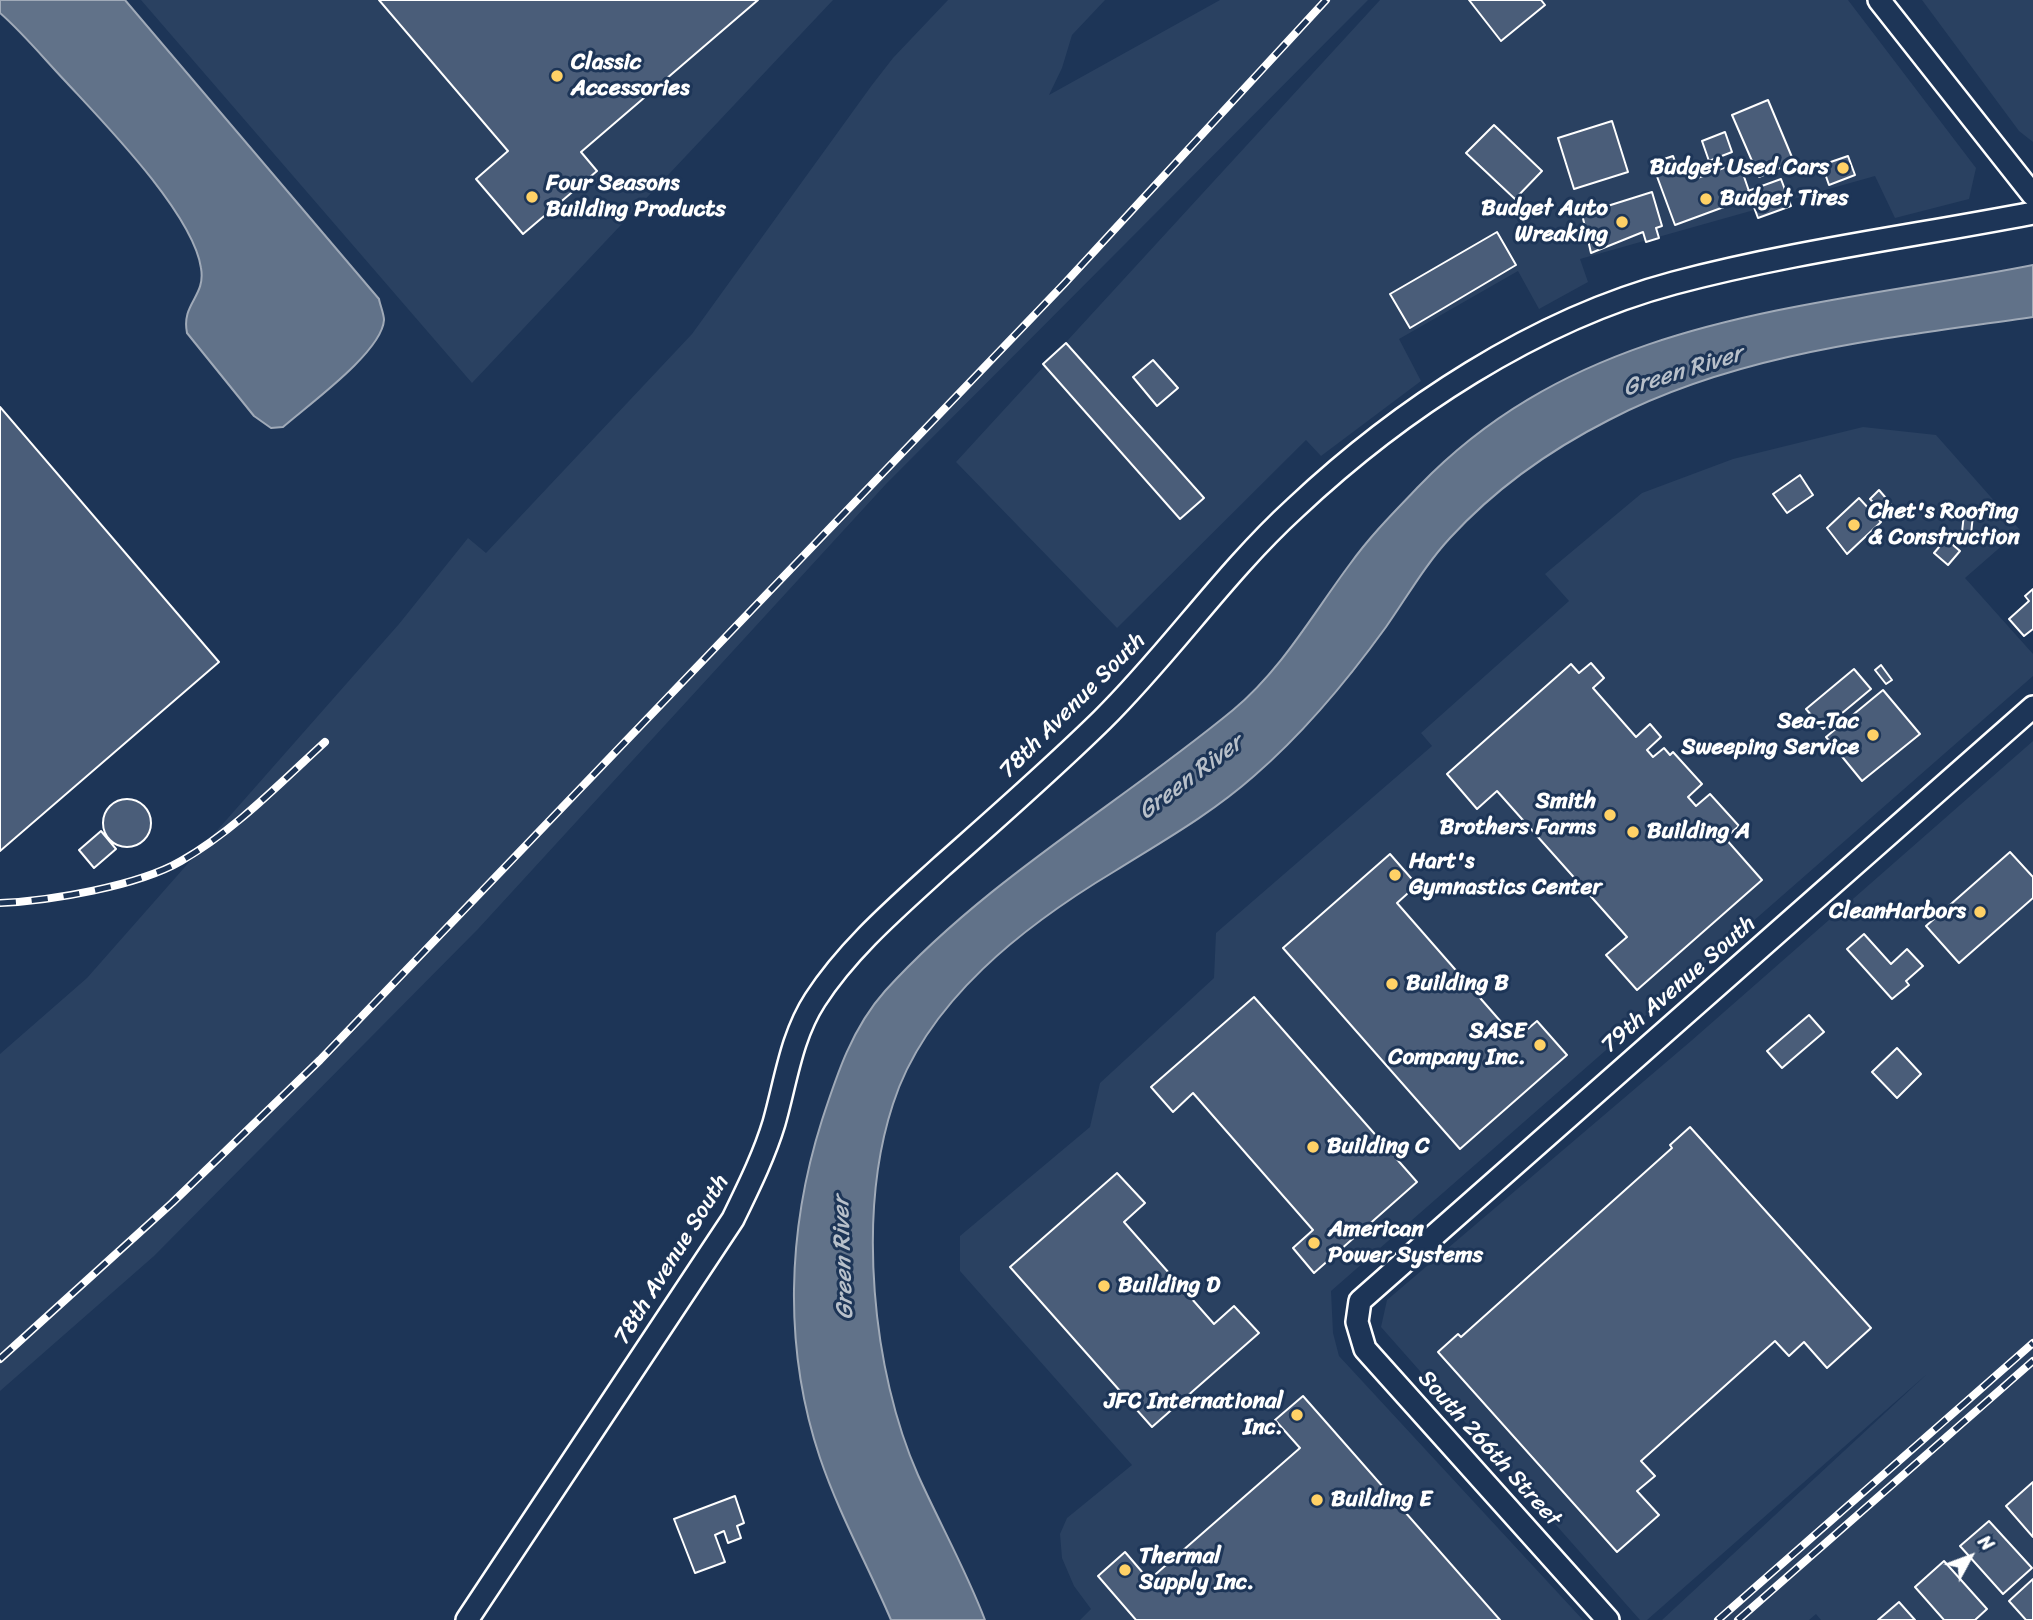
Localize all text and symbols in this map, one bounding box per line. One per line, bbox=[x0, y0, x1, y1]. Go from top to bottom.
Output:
place label: Classic Accessories bbox=[571, 49, 690, 103]
marker: Classic Accessories bbox=[549, 68, 565, 84]
place label: Budget Used Cars bbox=[1650, 154, 1829, 182]
marker: Budget Used Cars bbox=[1835, 160, 1851, 176]
place label: Four Seasons Building Products bbox=[546, 170, 726, 224]
place label: Budget Tires bbox=[1720, 185, 1849, 213]
marker: Four Seasons Building Products bbox=[524, 189, 540, 205]
marker: Budget Tires bbox=[1698, 191, 1714, 207]
place label: Budget Auto Wreaking bbox=[1481, 195, 1608, 249]
marker: Budget Auto Wreaking bbox=[1614, 214, 1630, 230]
water label: Green River bbox=[1620, 340, 1746, 404]
place label: Chet's Roofing & Construction bbox=[1868, 498, 2020, 552]
marker: Chet's Roofing & Construction bbox=[1846, 517, 1862, 533]
street label: 78th Avenue South bbox=[994, 627, 1152, 785]
place label: Sea-Tac Sweeping Service bbox=[1681, 708, 1859, 762]
marker: Sea-Tac Sweeping Service bbox=[1865, 727, 1881, 743]
water label: Green River bbox=[1133, 729, 1249, 827]
place label: Smith Brothers Farms bbox=[1440, 788, 1596, 842]
marker: Smith Brothers Farms bbox=[1602, 807, 1618, 823]
place label: Building A bbox=[1647, 818, 1750, 846]
marker: Building A bbox=[1625, 824, 1641, 840]
place label: Hart's Gymnastics Center bbox=[1409, 848, 1602, 902]
marker: Hart's Gymnastics Center bbox=[1387, 867, 1403, 883]
place label: CleanHarbors bbox=[1829, 898, 1966, 926]
marker: CleanHarbors bbox=[1972, 904, 1988, 920]
street label: 79th Avenue South bbox=[1596, 911, 1762, 1059]
place label: Building B bbox=[1406, 970, 1509, 998]
marker: Building B bbox=[1384, 976, 1400, 992]
place label: SASE Company Inc. bbox=[1388, 1018, 1526, 1072]
marker: SASE Company Inc. bbox=[1532, 1037, 1548, 1053]
place label: Building C bbox=[1327, 1133, 1430, 1161]
marker: Building C bbox=[1305, 1139, 1321, 1155]
street label: 78th Avenue South bbox=[609, 1170, 735, 1350]
water label: Green River bbox=[827, 1196, 861, 1320]
place label: American Power Systems bbox=[1328, 1216, 1483, 1270]
marker: American Power Systems bbox=[1306, 1235, 1322, 1251]
place label: Building D bbox=[1118, 1272, 1220, 1300]
marker: Building D bbox=[1096, 1278, 1112, 1294]
street label: South 266th Street bbox=[1412, 1365, 1566, 1533]
place label: JFC International Inc. bbox=[1105, 1388, 1283, 1442]
marker: JFC International Inc. bbox=[1289, 1407, 1305, 1423]
place label: Building E bbox=[1331, 1486, 1432, 1514]
marker: Building E bbox=[1309, 1492, 1325, 1508]
north arrow bbox=[1935, 1522, 2005, 1592]
text: N bbox=[1969, 1527, 2003, 1559]
place label: Thermal Supply Inc. bbox=[1139, 1543, 1254, 1597]
marker: Thermal Supply Inc. bbox=[1117, 1562, 1133, 1578]

